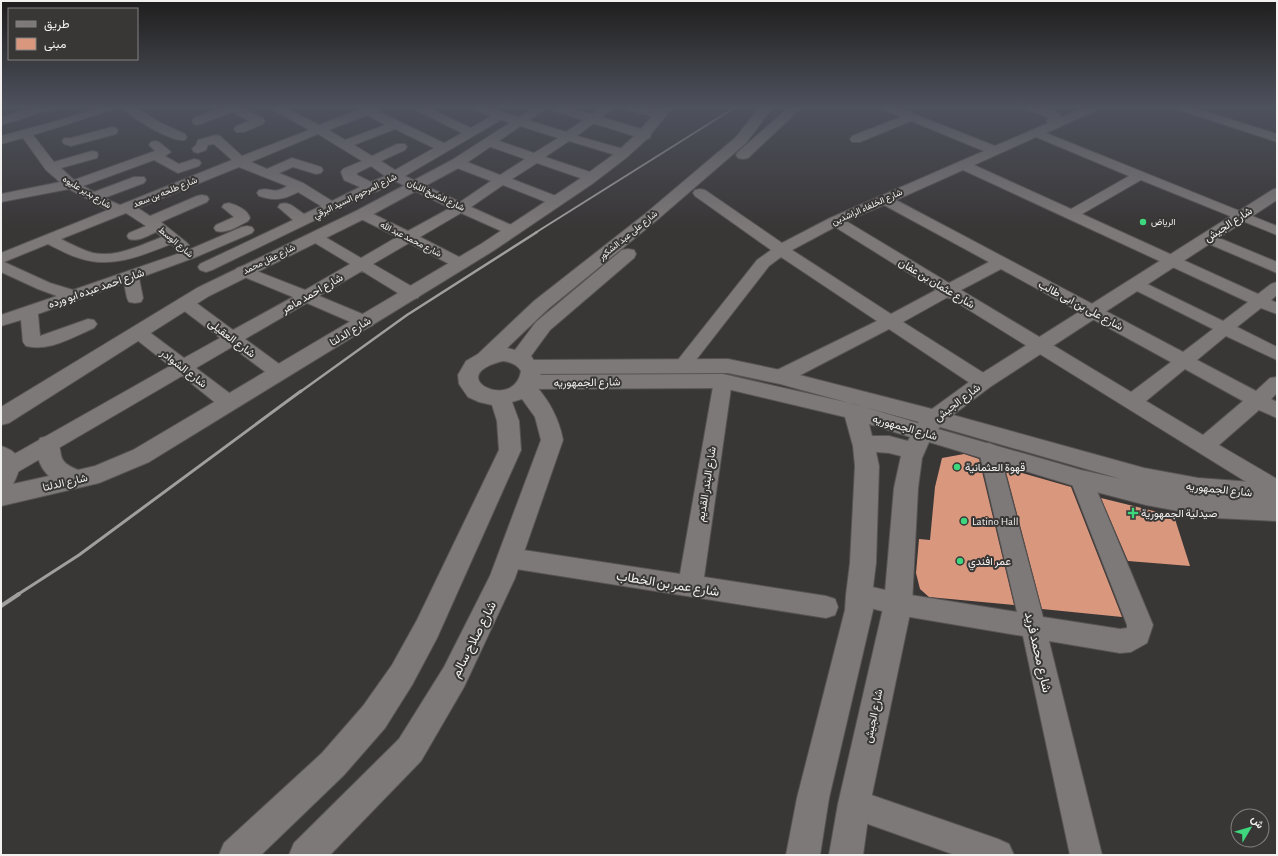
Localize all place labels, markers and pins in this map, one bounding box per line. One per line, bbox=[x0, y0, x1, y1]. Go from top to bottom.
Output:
marker: الرياض bbox=[1138, 217, 1148, 227]
place label: الرياض bbox=[1151, 218, 1176, 228]
marker: قهوة العثمانية bbox=[952, 462, 962, 472]
place label: قهوة العثمانية bbox=[965, 462, 1025, 474]
marker: صيدلية الجمهورية bbox=[1128, 508, 1138, 518]
place label: صيدلية الجمهورية bbox=[1141, 508, 1218, 520]
marker: Latino Hall bbox=[959, 516, 969, 526]
place label: Latino Hall bbox=[972, 516, 1019, 527]
marker: عمر افندي bbox=[955, 556, 965, 566]
place label: عمر افندي bbox=[968, 556, 1011, 571]

